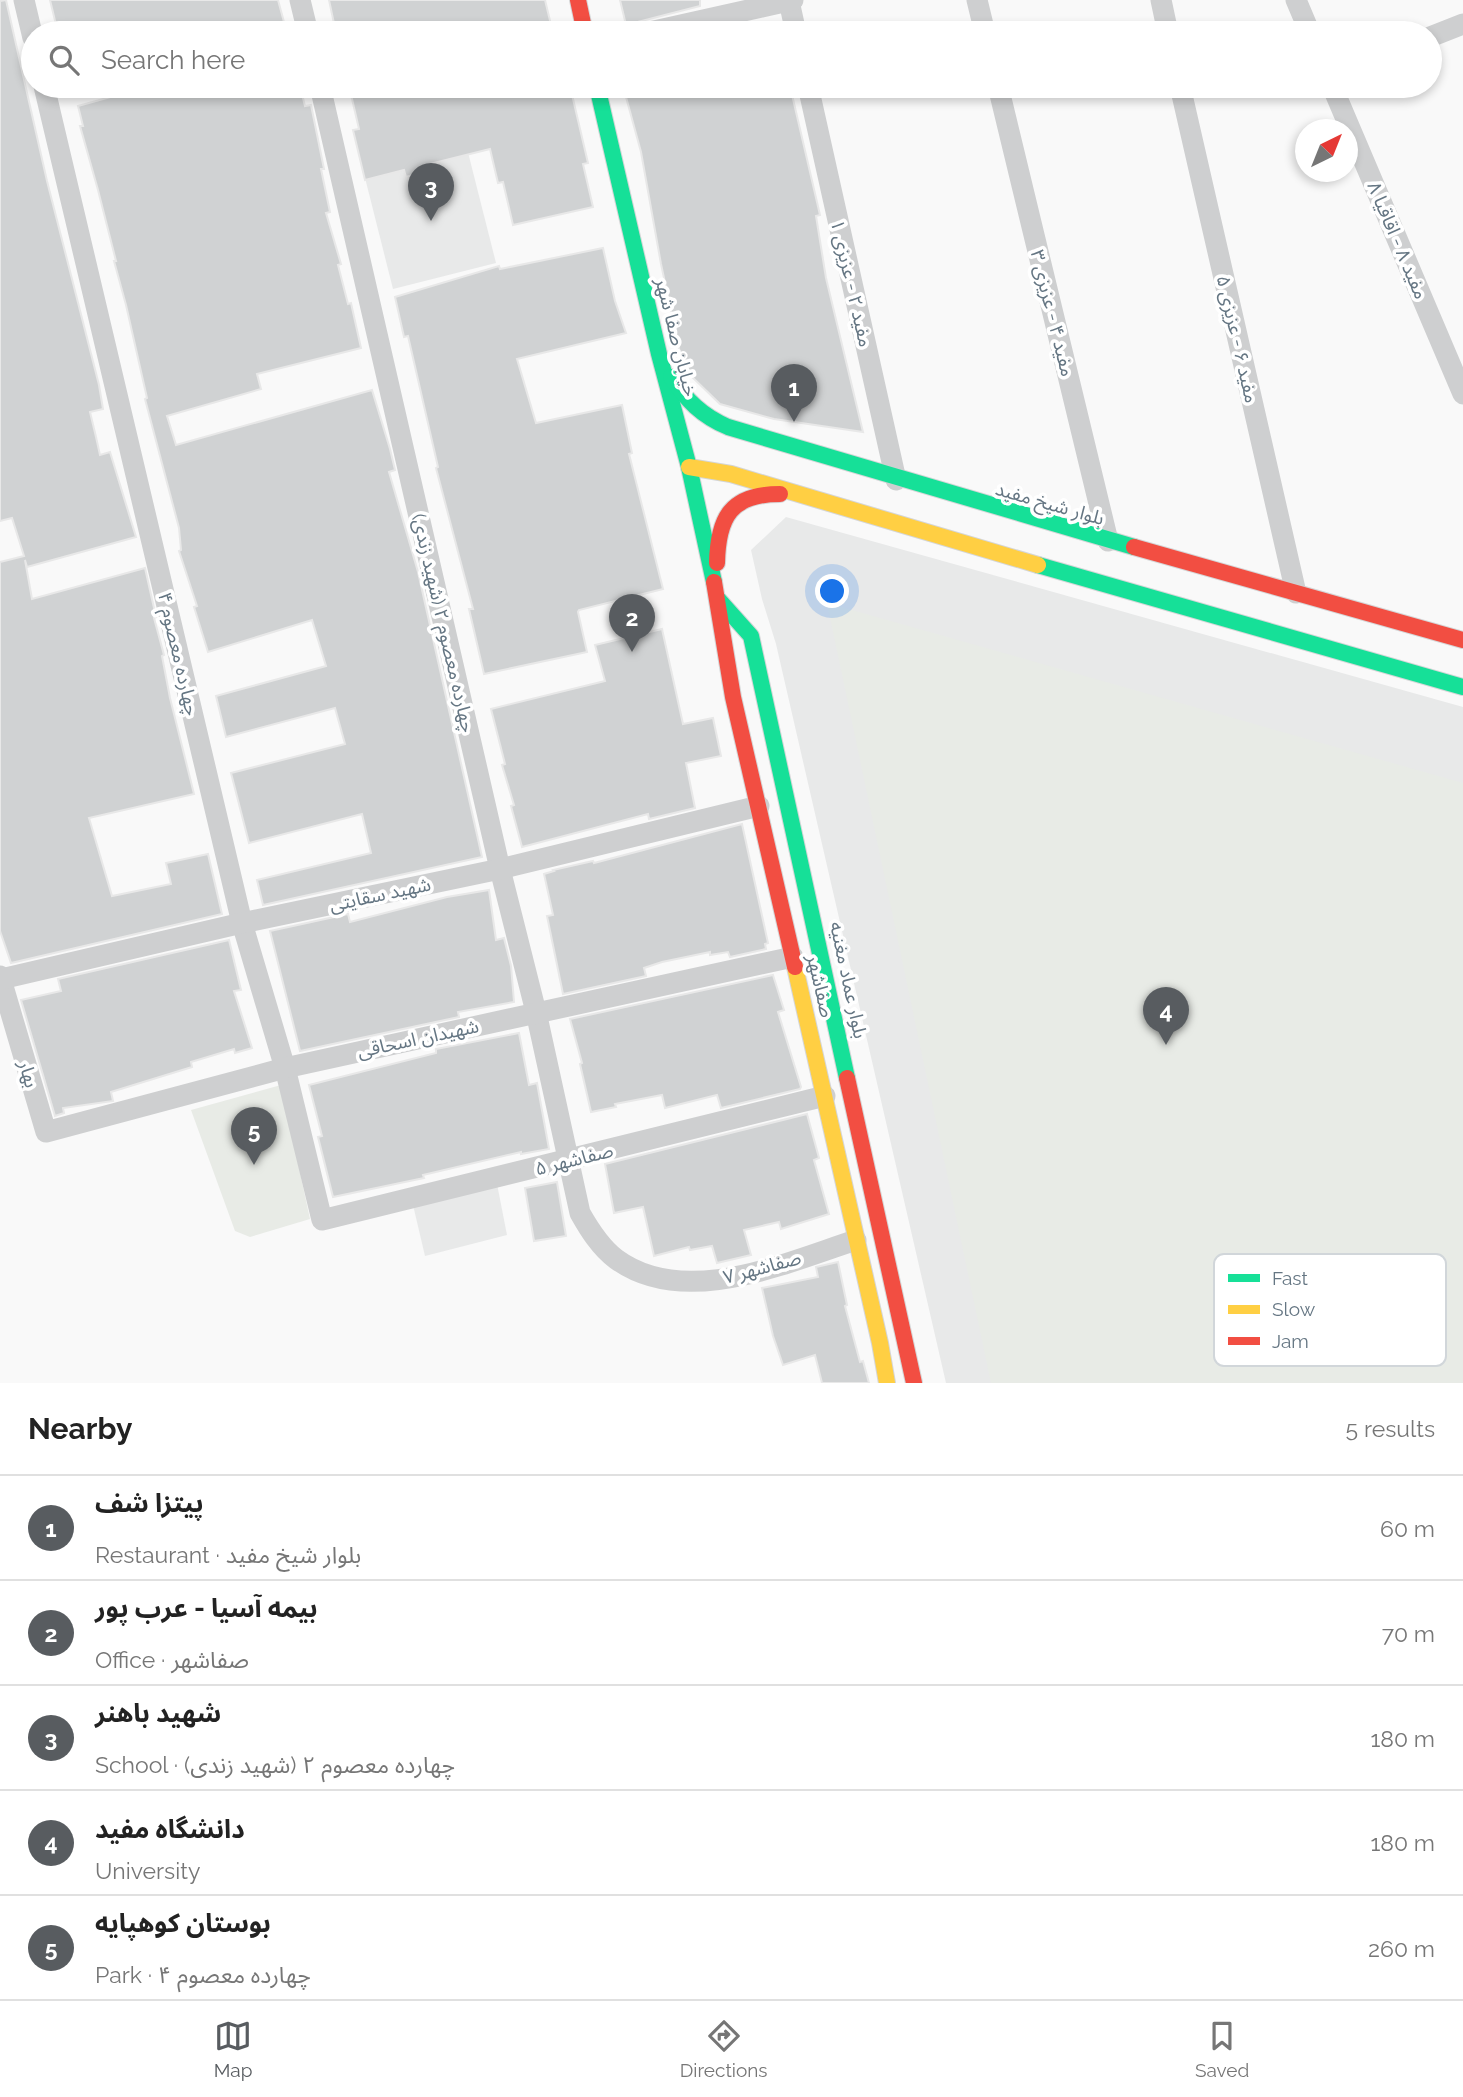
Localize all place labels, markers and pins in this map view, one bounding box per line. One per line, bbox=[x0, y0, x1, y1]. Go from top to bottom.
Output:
pin: 3 bbox=[408, 163, 454, 221]
pin: 1 bbox=[771, 364, 817, 422]
pin: 2 bbox=[609, 594, 655, 652]
pin: 4 bbox=[1143, 987, 1189, 1045]
pin: 5 bbox=[231, 1107, 277, 1165]

